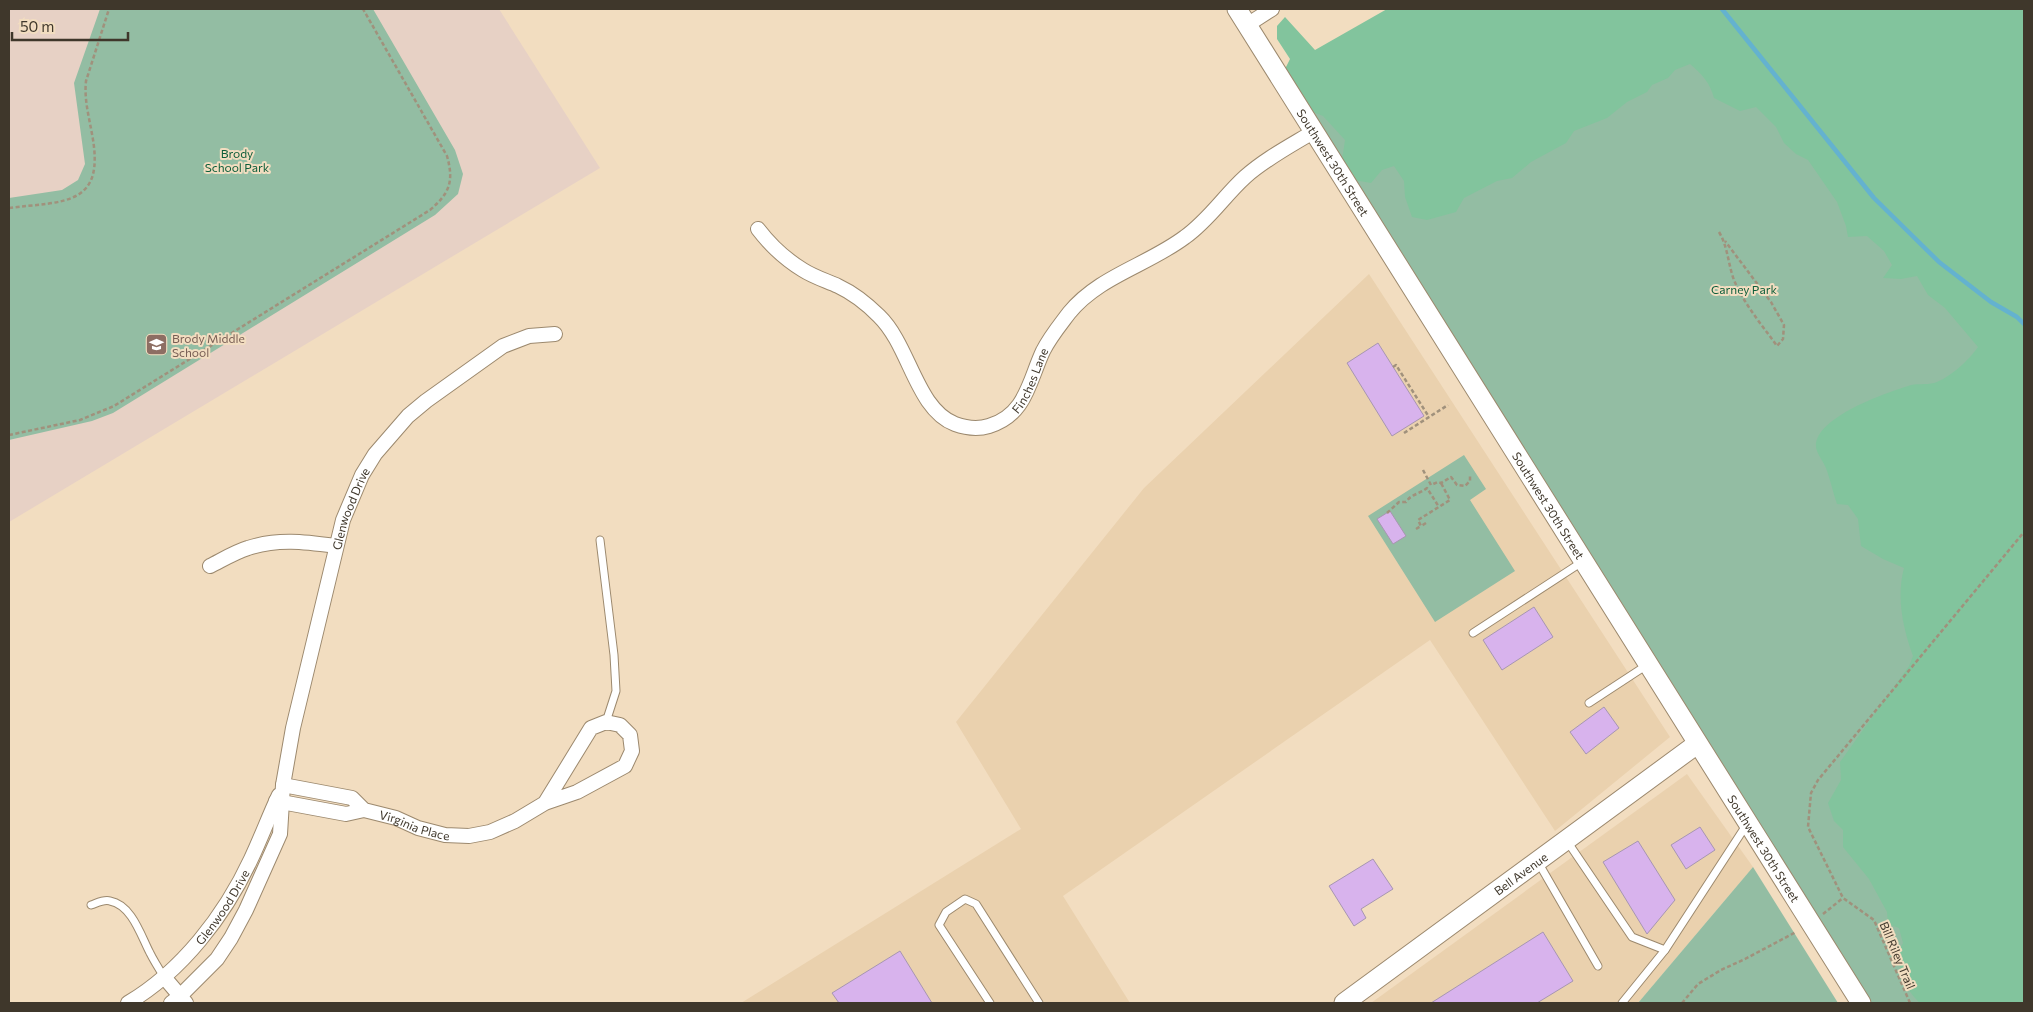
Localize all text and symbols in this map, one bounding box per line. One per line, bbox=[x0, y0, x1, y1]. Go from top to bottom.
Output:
scale bar bbox=[12, 10, 129, 42]
text: 50 m bbox=[20, 17, 54, 35]
street label: Southwest 30th Street bbox=[1294, 106, 1372, 219]
park label: Brody School Park bbox=[205, 146, 270, 174]
park label: Carney Park bbox=[1711, 282, 1777, 296]
place label: Brody Middle School bbox=[172, 331, 245, 359]
school or university icon: Brody Middle School bbox=[144, 333, 168, 357]
street label: Finches Lane bbox=[1008, 345, 1051, 416]
street label: Southwest 30th Street bbox=[1510, 449, 1587, 562]
street label: Glenwood Drive bbox=[329, 465, 372, 551]
street label: Southwest 30th Street bbox=[1725, 792, 1803, 905]
street label: Virginia Place bbox=[378, 807, 450, 842]
street label: Bell Avenue bbox=[1491, 849, 1550, 898]
street label: Glenwood Drive bbox=[192, 867, 252, 947]
street label: Bill Riley Trail bbox=[1878, 919, 1918, 991]

